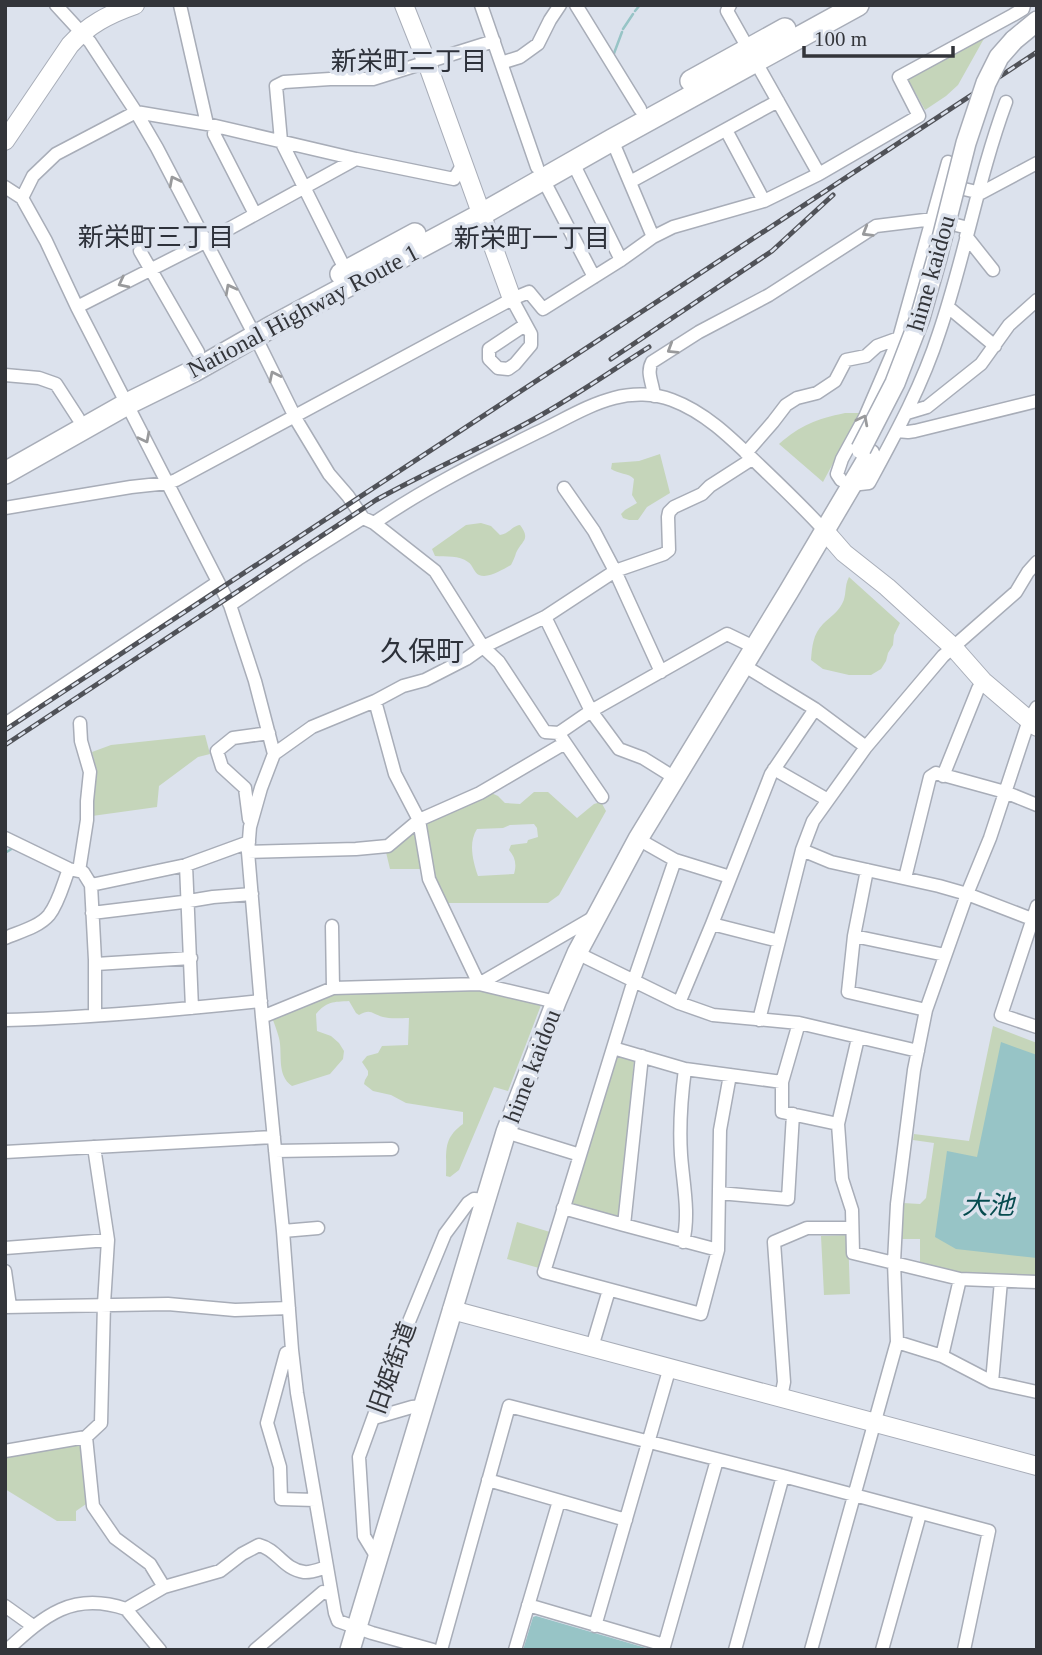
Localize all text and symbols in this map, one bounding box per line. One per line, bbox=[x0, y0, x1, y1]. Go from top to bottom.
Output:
scale bar bbox=[804, 14, 953, 58]
text: 100 m bbox=[814, 27, 867, 51]
district label: 新栄町二丁目 bbox=[331, 47, 487, 76]
one-way arrow bbox=[168, 176, 182, 188]
street label: hime kaidou bbox=[902, 212, 960, 334]
district label: 新栄町三丁目 bbox=[78, 223, 234, 252]
district label: 新栄町一丁目 bbox=[454, 224, 610, 253]
one-way arrow bbox=[862, 224, 875, 237]
street label: National Highway Route 1 bbox=[183, 239, 423, 383]
one-way arrow bbox=[118, 275, 130, 289]
one-way arrow bbox=[224, 284, 238, 296]
one-way arrow bbox=[667, 340, 680, 353]
one-way arrow bbox=[269, 371, 283, 383]
one-way arrow bbox=[855, 415, 869, 427]
one-way arrow bbox=[137, 431, 150, 443]
district label: 久保町 bbox=[380, 636, 464, 667]
street label: hime kaidou bbox=[498, 1006, 566, 1126]
water label: 大池 bbox=[962, 1191, 1017, 1220]
street label: 旧姫街道 bbox=[363, 1318, 421, 1418]

